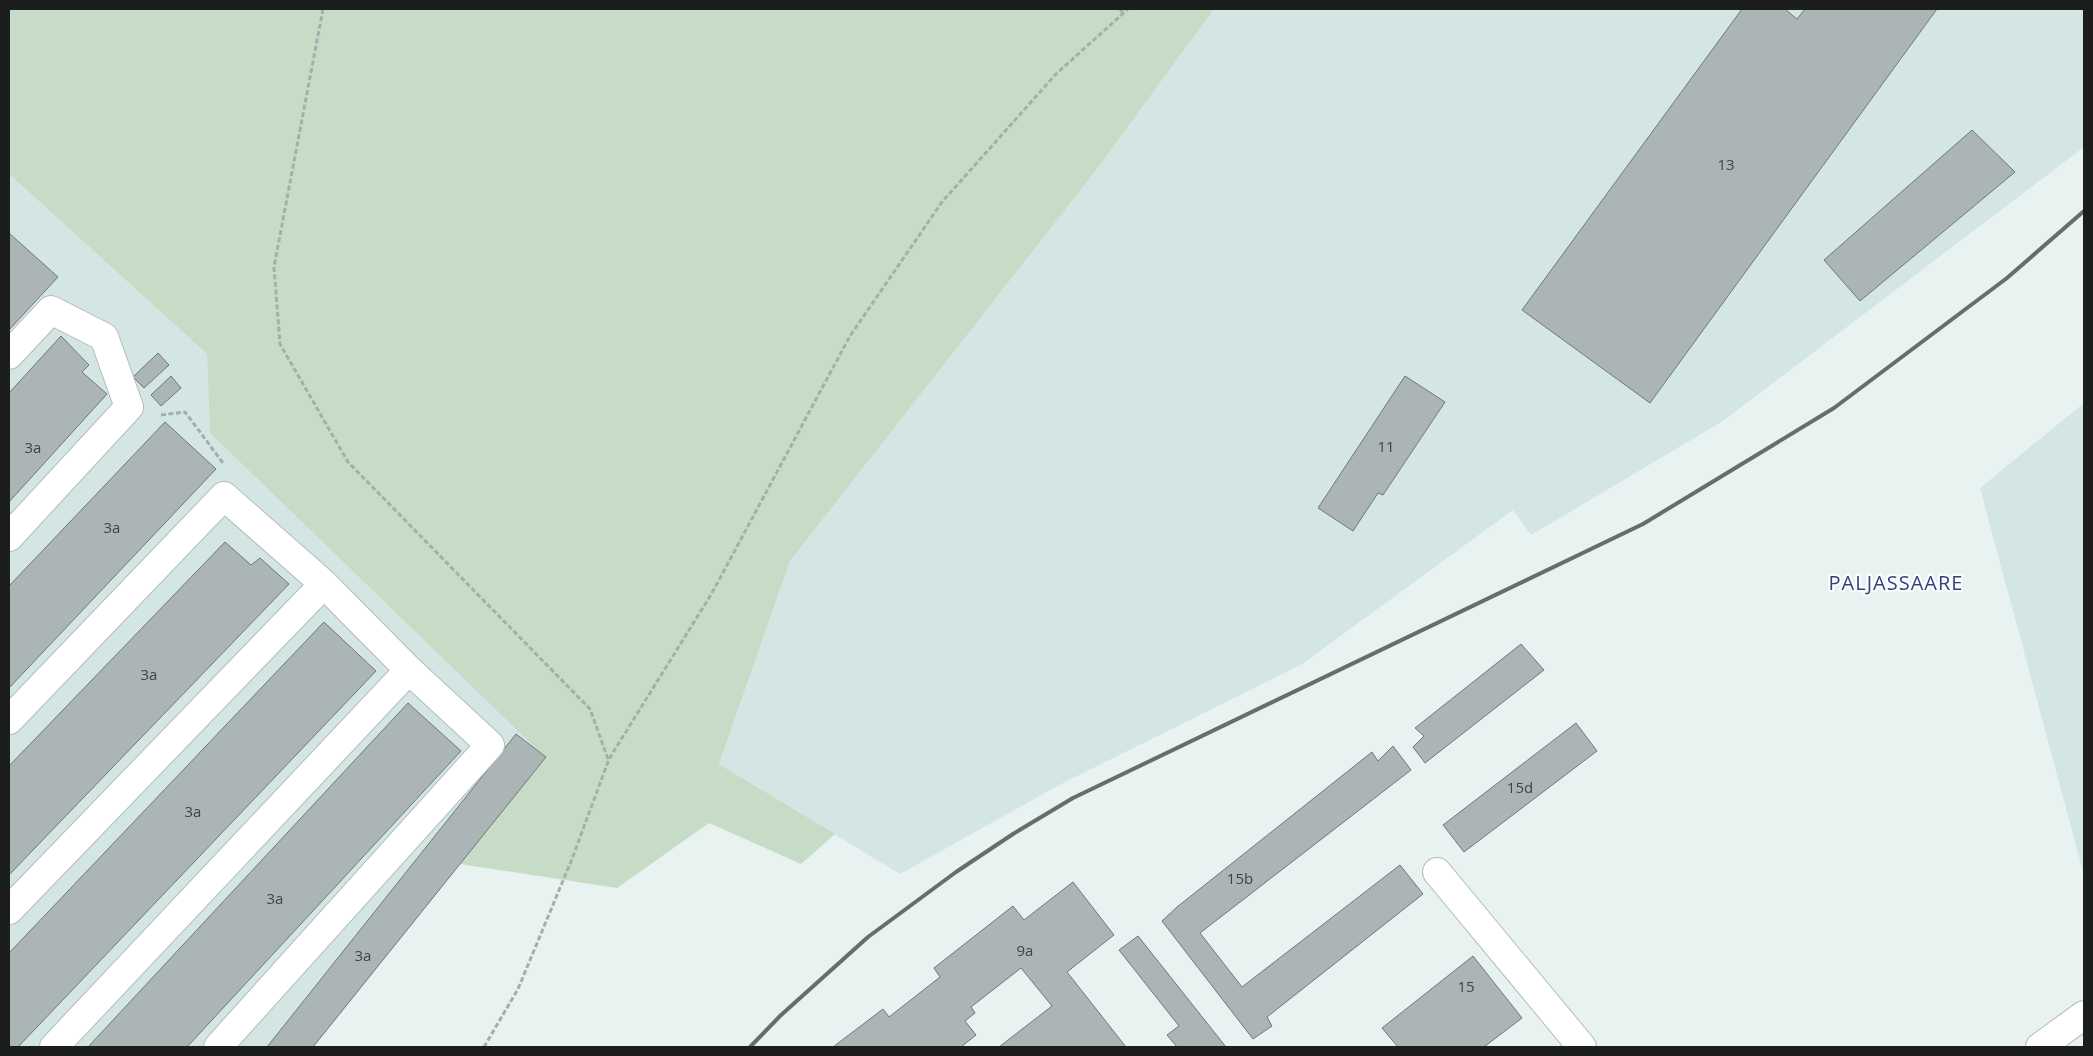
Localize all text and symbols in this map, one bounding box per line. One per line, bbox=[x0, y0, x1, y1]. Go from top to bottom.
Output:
house number: 13 bbox=[1717, 154, 1735, 174]
house number: 11 bbox=[1377, 436, 1395, 456]
house number: 3a bbox=[25, 437, 41, 457]
house number: 3a bbox=[104, 517, 120, 537]
district label: PALJASSAARE bbox=[1829, 569, 1963, 596]
house number: 3a bbox=[141, 664, 157, 684]
house number: 15d bbox=[1507, 777, 1533, 797]
house number: 3a bbox=[185, 801, 201, 821]
house number: 15b bbox=[1227, 868, 1253, 888]
house number: 3a bbox=[267, 888, 283, 908]
house number: 9a bbox=[1017, 940, 1033, 960]
house number: 3a bbox=[355, 945, 371, 965]
house number: 15 bbox=[1457, 976, 1475, 996]

